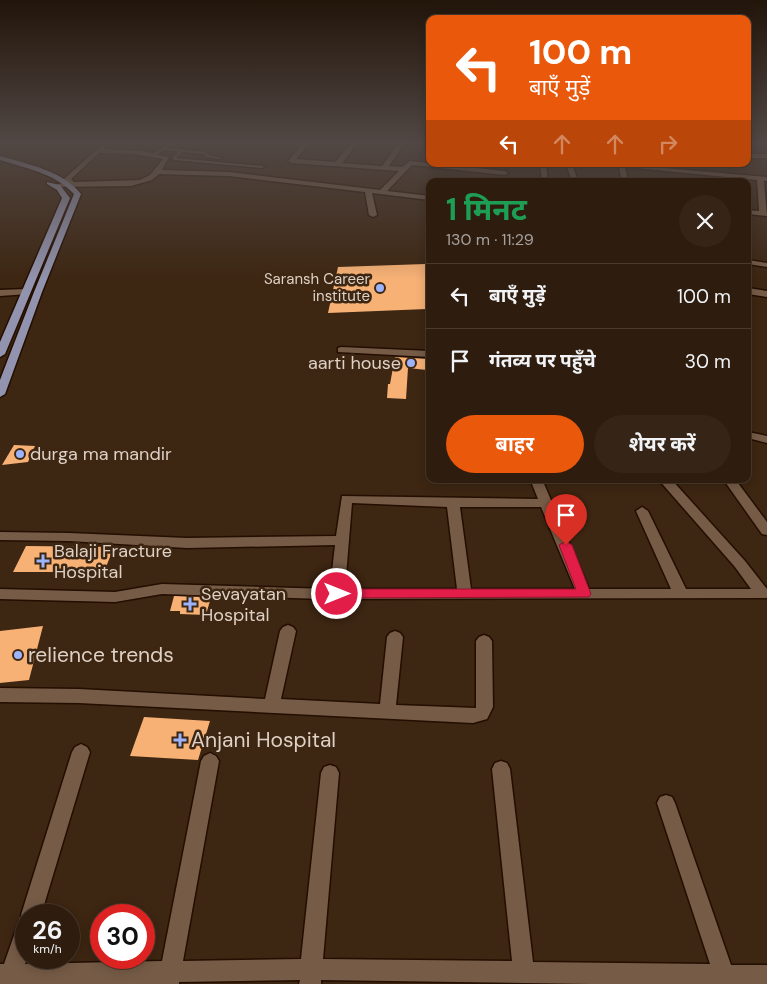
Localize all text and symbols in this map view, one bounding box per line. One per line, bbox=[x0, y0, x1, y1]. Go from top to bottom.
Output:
text: 100 m bbox=[529, 29, 632, 75]
icon: left bbox=[446, 35, 511, 100]
text: बाएँ मुड़ें bbox=[529, 73, 590, 102]
icon: left bbox=[495, 130, 523, 158]
icon: ahead bbox=[548, 130, 576, 158]
icon: ahead bbox=[601, 130, 629, 158]
icon: right bbox=[654, 130, 682, 158]
text: 1 मिनट bbox=[446, 190, 527, 229]
button: close bbox=[679, 195, 731, 247]
text: 130 m · 11:29 bbox=[446, 229, 534, 250]
place label: Saransh Career institute bbox=[264, 269, 370, 306]
marker: Saransh Career institute bbox=[374, 282, 386, 294]
icon: left bbox=[446, 282, 474, 310]
text: बाएँ मुड़ें bbox=[489, 283, 546, 308]
text: 100 m bbox=[677, 284, 731, 309]
icon: arrive bbox=[446, 347, 474, 375]
text: गंतव्य पर पहुँचे bbox=[489, 348, 596, 373]
text: 30 m bbox=[685, 349, 731, 374]
place label: aarti house bbox=[308, 351, 401, 375]
marker: aarti house bbox=[405, 357, 417, 369]
button: बाहर bbox=[446, 415, 584, 473]
button: शेयर करें bbox=[594, 415, 731, 473]
place label: durga ma mandir bbox=[30, 442, 172, 466]
marker: durga ma mandir bbox=[14, 448, 26, 460]
pin bbox=[545, 494, 587, 545]
icon: arrive bbox=[552, 501, 580, 529]
place label: Balaji Fracture Hospital bbox=[54, 539, 172, 584]
marker: Balaji Fracture Hospital bbox=[36, 554, 50, 568]
position arrow bbox=[310, 567, 362, 619]
place label: Sevayatan Hospital bbox=[201, 582, 286, 627]
marker: Sevayatan Hospital bbox=[183, 597, 197, 611]
place label: relience trends bbox=[28, 641, 174, 669]
marker: relience trends bbox=[12, 649, 24, 661]
place label: Anjani Hospital bbox=[191, 726, 336, 754]
marker: Anjani Hospital bbox=[173, 733, 187, 747]
speed limit sign: 30 bbox=[90, 904, 155, 969]
text: 26 bbox=[32, 914, 63, 947]
text: km/h bbox=[33, 941, 62, 957]

